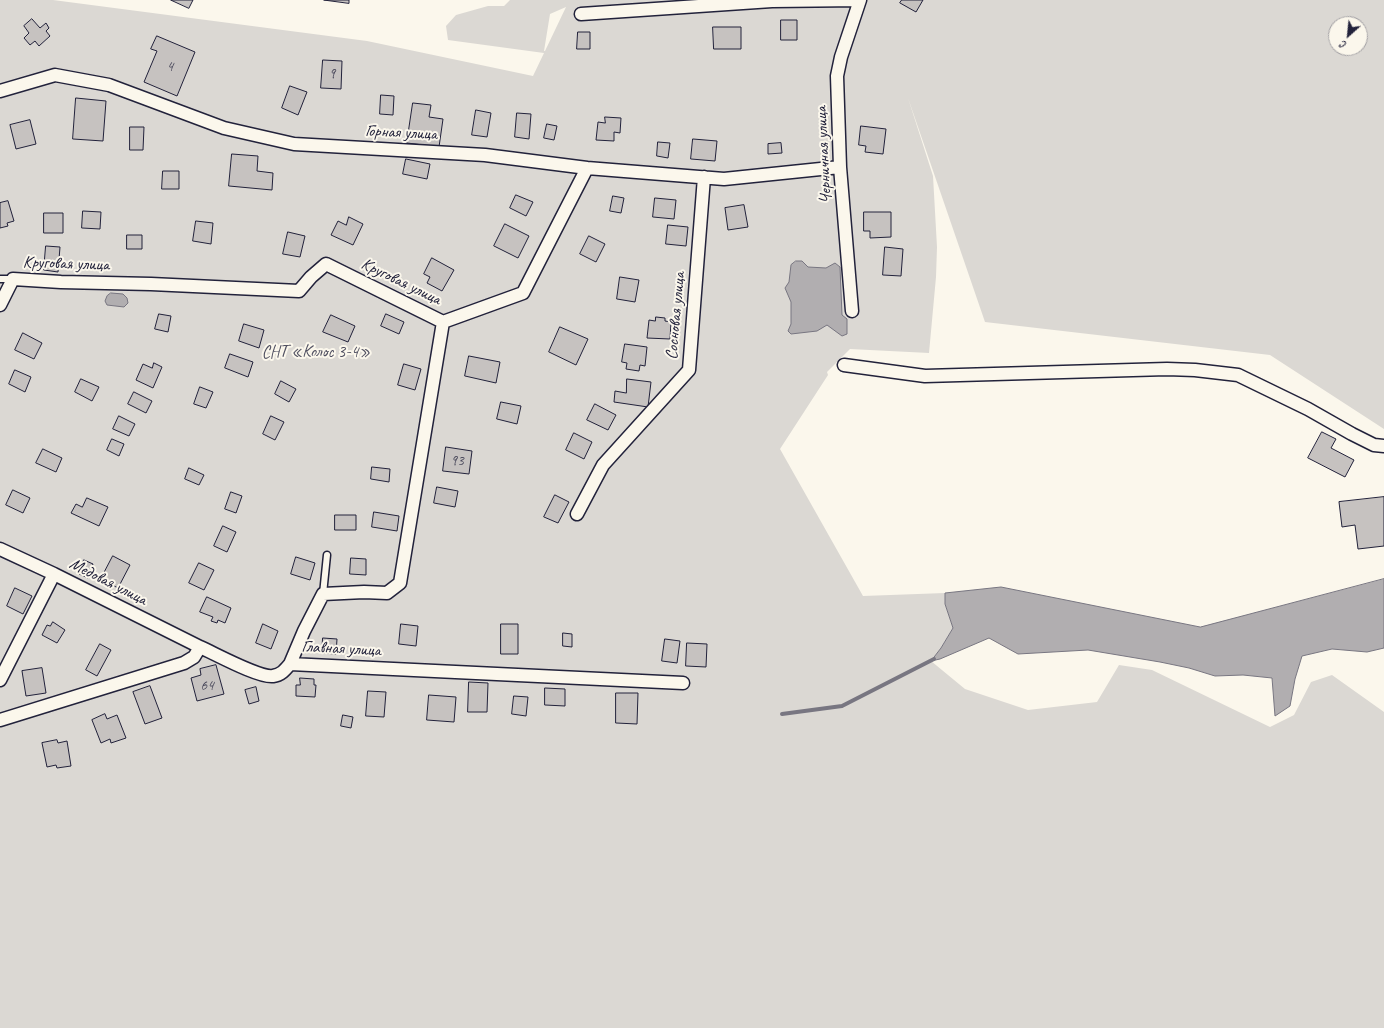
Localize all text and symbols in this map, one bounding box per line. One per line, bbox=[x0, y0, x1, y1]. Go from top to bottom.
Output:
north arrow bbox=[1328, 16, 1368, 56]
text: С bbox=[1337, 38, 1349, 53]
house number: 4 bbox=[167, 58, 173, 76]
house number: 9 bbox=[329, 65, 335, 83]
street label: Черничная улица bbox=[811, 106, 837, 204]
street label: Горная улица bbox=[365, 121, 437, 145]
street label: Круговая улица bbox=[23, 252, 109, 276]
street label: Круговая улица bbox=[358, 254, 444, 310]
street label: Сосновая улица bbox=[662, 271, 690, 361]
park label: СНТ «Колос 3-4» bbox=[262, 343, 370, 363]
house number: 93 bbox=[450, 452, 464, 470]
street label: Медовая улица bbox=[66, 554, 150, 610]
street label: Главная улица bbox=[301, 637, 381, 661]
house number: 64 bbox=[200, 677, 214, 695]

